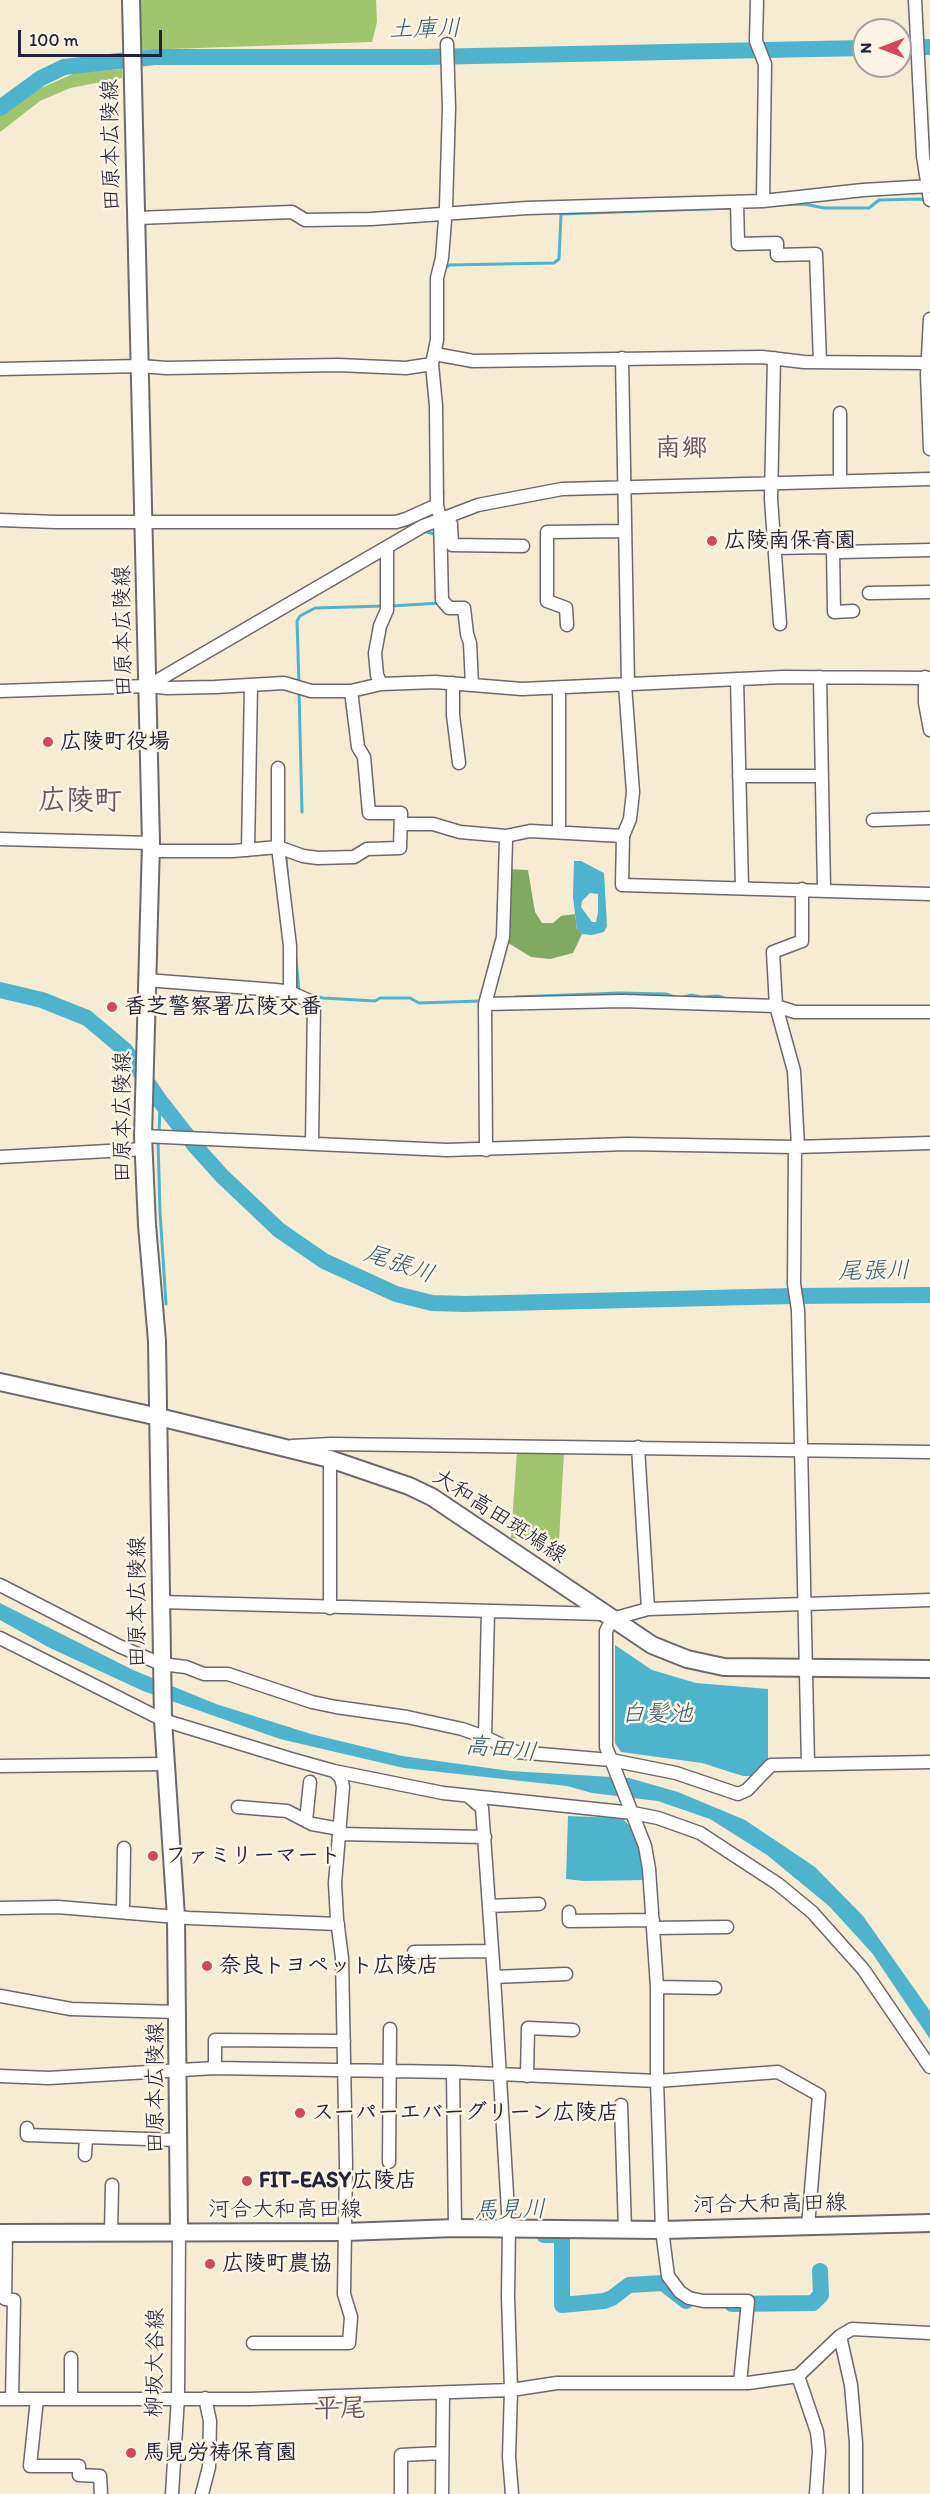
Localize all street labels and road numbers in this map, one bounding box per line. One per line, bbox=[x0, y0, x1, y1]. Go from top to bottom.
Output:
street label: 田原本広陵線 bbox=[98, 79, 126, 211]
street label: 田原本広陵線 bbox=[110, 565, 138, 697]
street label: 田原本広陵線 bbox=[110, 1051, 136, 1183]
street label: 大和高田斑鳩線 bbox=[427, 1464, 571, 1570]
street label: 田原本広陵線 bbox=[125, 1536, 151, 1668]
street label: 田原本広陵線 bbox=[143, 2022, 169, 2154]
street label: 河合大和高田線 bbox=[693, 2190, 847, 2220]
street label: 河合大和高田線 bbox=[208, 2197, 362, 2223]
street label: 柳坂大谷線 bbox=[142, 2308, 170, 2418]

